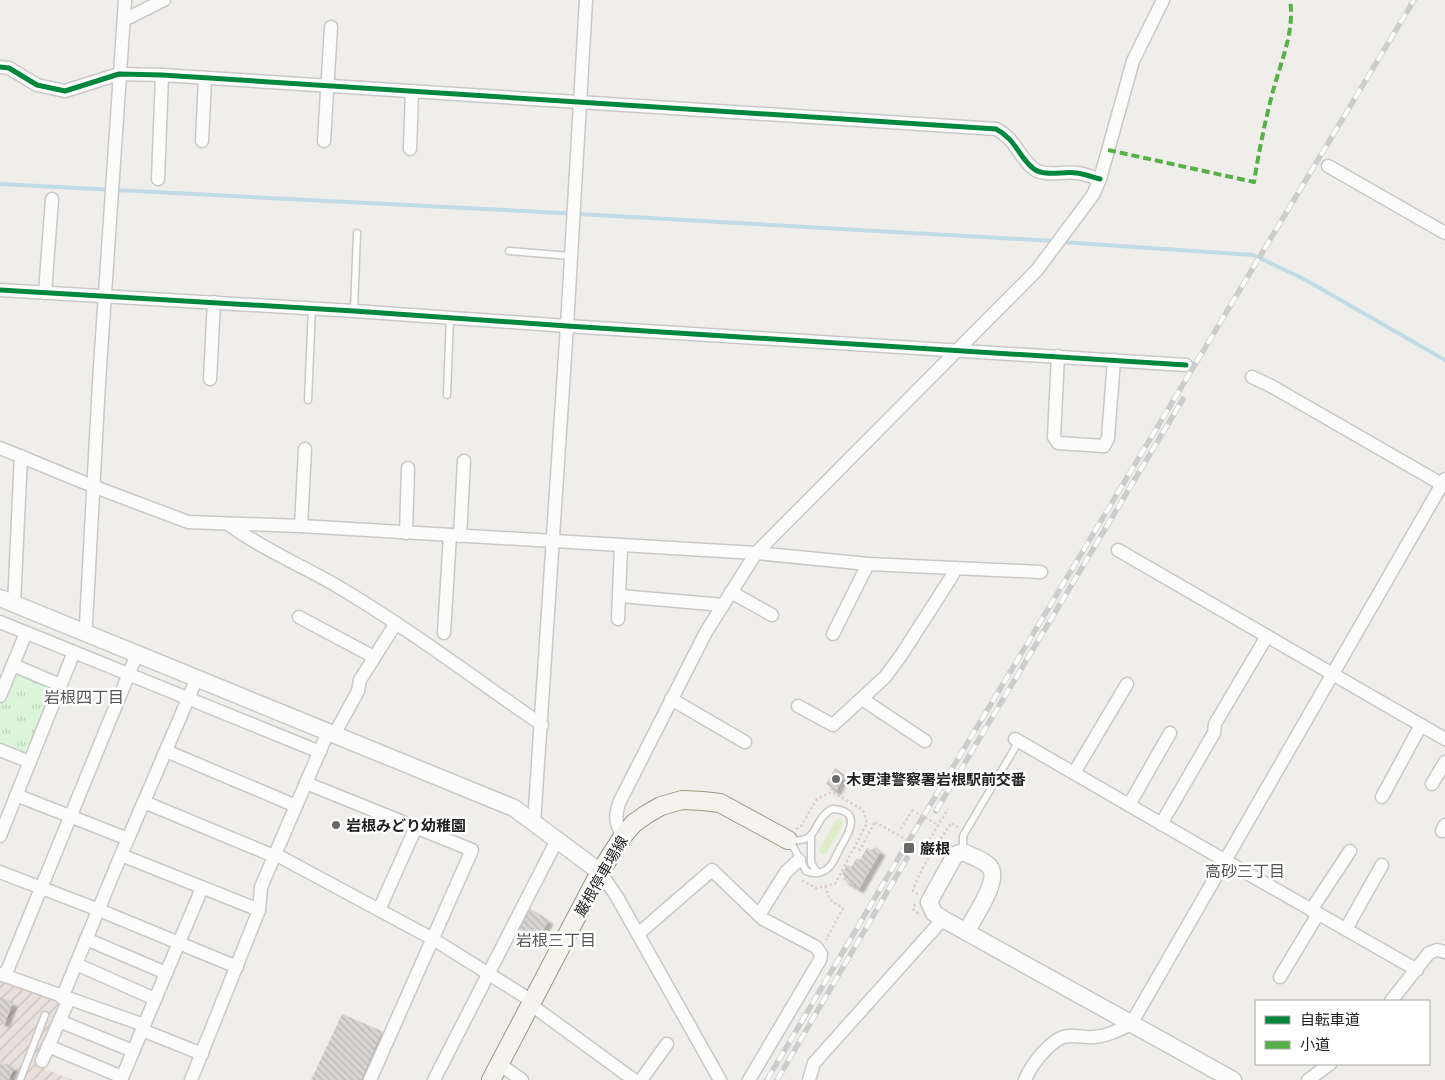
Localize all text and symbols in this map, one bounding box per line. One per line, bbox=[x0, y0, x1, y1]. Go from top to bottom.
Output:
district label: 岩根四丁目 bbox=[44, 686, 124, 708]
place label: 木更津警察署岩根駅前交番 bbox=[846, 769, 1026, 790]
marker: 木更津警察署岩根駅前交番 bbox=[830, 773, 842, 785]
place label: 岩根みどり幼稚園 bbox=[346, 815, 466, 836]
marker: 岩根みどり幼稚園 bbox=[330, 819, 342, 831]
street label: 巌根停車場線 bbox=[569, 832, 633, 920]
place label: 巌根 bbox=[920, 838, 950, 859]
marker: 巌根 bbox=[902, 841, 916, 855]
district label: 高砂三丁目 bbox=[1205, 860, 1285, 882]
district label: 岩根三丁目 bbox=[516, 929, 596, 951]
legend bbox=[1255, 1000, 1430, 1065]
text: 自転車道 bbox=[1300, 1009, 1360, 1030]
text: 小道 bbox=[1300, 1034, 1330, 1055]

